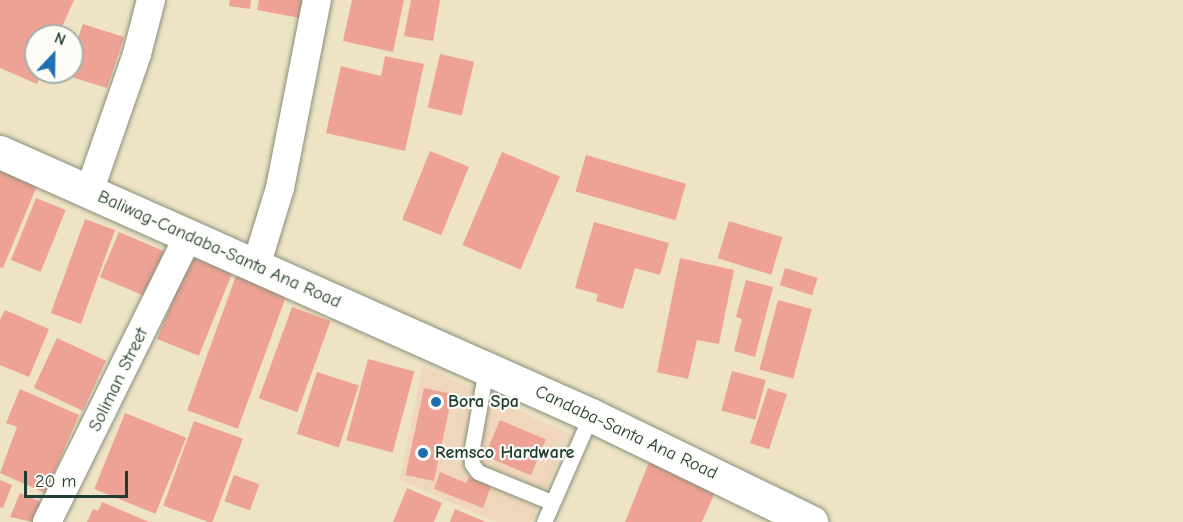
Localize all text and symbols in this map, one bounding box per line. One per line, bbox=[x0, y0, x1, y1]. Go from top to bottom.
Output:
north arrow bbox=[24, 24, 84, 84]
text: N bbox=[52, 29, 68, 49]
street label: Baliwag-Candaba-Santa Ana Road bbox=[94, 186, 344, 314]
street label: Soliman Street bbox=[85, 325, 153, 435]
street label: Candaba-Santa Ana Road bbox=[531, 381, 721, 485]
place label: Bora Spa bbox=[448, 391, 519, 413]
marker: Bora Spa bbox=[429, 395, 443, 409]
place label: Remsco Hardware bbox=[435, 442, 574, 464]
marker: Remsco Hardware bbox=[416, 446, 430, 460]
scale bar bbox=[27, 459, 130, 497]
text: 20 m bbox=[35, 471, 76, 492]

